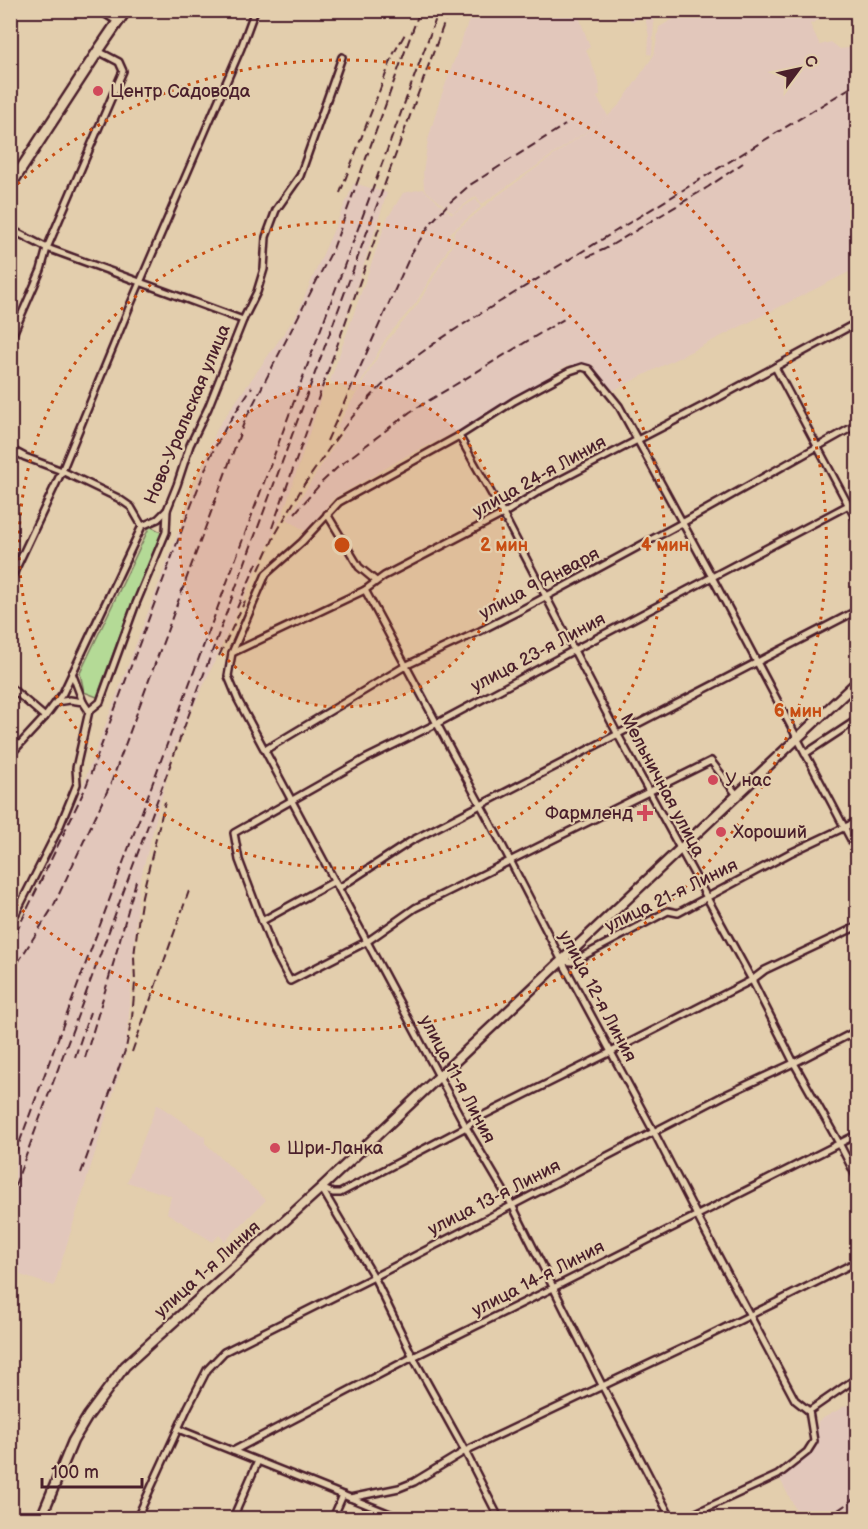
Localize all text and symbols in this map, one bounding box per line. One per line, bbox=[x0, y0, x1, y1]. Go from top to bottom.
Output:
north arrow bbox=[769, 39, 829, 99]
text: С bbox=[799, 52, 821, 71]
place label: Центр Садовода bbox=[110, 81, 251, 102]
marker: Центр Садовода bbox=[91, 84, 105, 98]
street label: Ново-Уральская улица bbox=[140, 321, 235, 507]
street label: улица 24-я Линия bbox=[469, 431, 610, 522]
centre of rings bbox=[332, 535, 352, 555]
text: 2 мин bbox=[480, 535, 528, 556]
text: 4 мин bbox=[641, 535, 689, 556]
street label: улица 9 Января bbox=[476, 543, 603, 624]
street label: улица 23-я Линия bbox=[467, 608, 609, 697]
text: 6 мин bbox=[774, 701, 822, 722]
street label: Мельничная улица bbox=[616, 710, 709, 861]
place label: У нас bbox=[725, 770, 771, 791]
marker: У нас bbox=[706, 773, 720, 787]
place label: Фармленд bbox=[545, 803, 633, 824]
marker: Фармленд bbox=[638, 806, 652, 820]
place label: Хороший bbox=[733, 822, 807, 843]
marker: Хороший bbox=[714, 825, 728, 839]
street label: улица 21-я Линия bbox=[601, 854, 741, 937]
street label: улица 12-я Линия bbox=[554, 927, 641, 1065]
street label: улица 11-я Линия bbox=[415, 1012, 500, 1147]
place label: Шри-Ланка bbox=[287, 1138, 384, 1159]
marker: Шри-Ланка bbox=[268, 1141, 282, 1155]
street label: улица 13-я Линия bbox=[424, 1155, 564, 1240]
street label: улица 1-я Линия bbox=[150, 1216, 264, 1322]
street label: улица 14-я Линия bbox=[469, 1236, 608, 1321]
scale bar bbox=[42, 1451, 142, 1489]
text: 100 m bbox=[51, 1462, 99, 1483]

